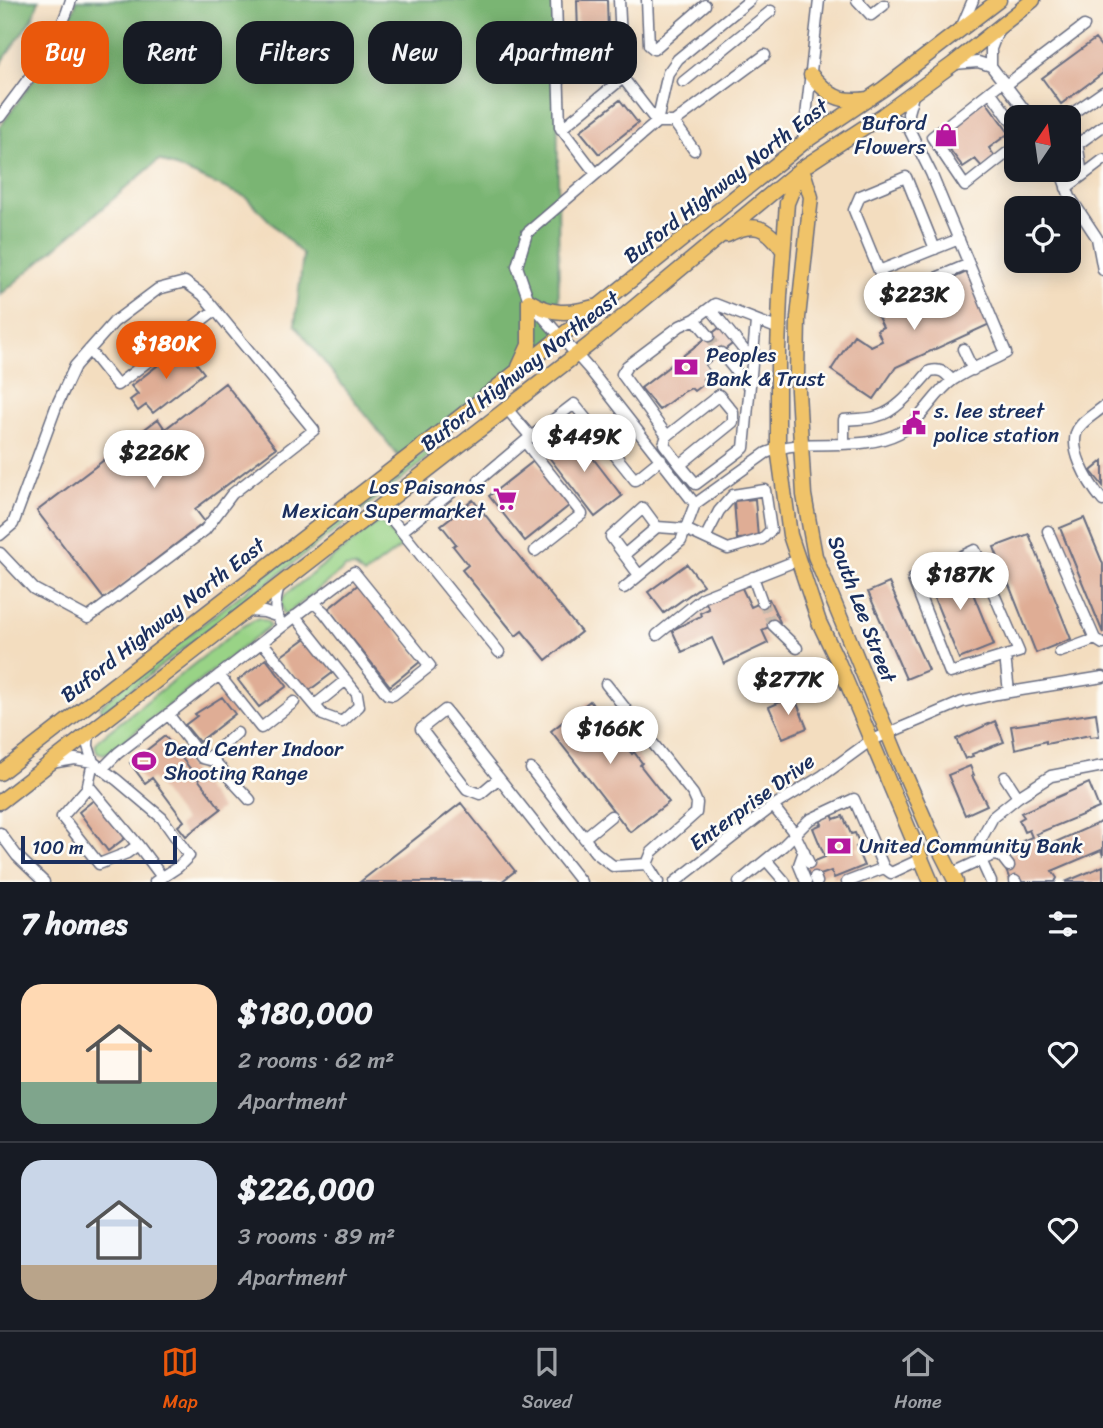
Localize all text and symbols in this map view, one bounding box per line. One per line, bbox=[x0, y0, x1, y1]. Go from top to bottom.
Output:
chip: Buy bbox=[21, 21, 109, 84]
chip: Rent bbox=[123, 21, 222, 84]
chip: Filters bbox=[236, 21, 354, 84]
chip: New bbox=[368, 21, 462, 84]
chip: Apartment bbox=[476, 21, 637, 84]
street label: Buford Highway North East bbox=[615, 87, 838, 274]
place label: Buford Flowers bbox=[854, 104, 928, 166]
north arrow bbox=[1004, 105, 1082, 182]
map controls bbox=[1004, 105, 1081, 273]
shop icon: Buford Flowers bbox=[932, 121, 960, 149]
button: locate bbox=[1004, 196, 1081, 273]
pin: $223K bbox=[865, 272, 963, 332]
text: $223K bbox=[880, 274, 948, 315]
street label: Buford Highway Northeast bbox=[412, 280, 630, 462]
pin: $180K bbox=[117, 322, 215, 381]
text: $180K bbox=[132, 323, 200, 364]
place label: Peoples Bank & Trust bbox=[706, 336, 826, 398]
bank icon: Peoples Bank & Trust bbox=[672, 353, 700, 381]
place label: s. lee street police station bbox=[933, 392, 1059, 454]
public building icon: s. lee street police station bbox=[900, 409, 928, 437]
pin: $449K bbox=[535, 414, 633, 474]
text: $449K bbox=[548, 416, 620, 457]
pin: $226K bbox=[105, 430, 203, 490]
text: $226K bbox=[119, 432, 189, 473]
place label: Los Paisanos Mexican Supermarket bbox=[282, 468, 487, 530]
supermarket icon: Los Paisanos Mexican Supermarket bbox=[491, 485, 519, 513]
street label: Buford Highway North East bbox=[52, 526, 275, 713]
street label: South Lee Street bbox=[816, 530, 908, 690]
pin: $187K bbox=[911, 552, 1009, 612]
text: $187K bbox=[927, 554, 993, 595]
pin: $277K bbox=[739, 658, 837, 717]
text: $277K bbox=[754, 659, 823, 700]
pin: $166K bbox=[561, 706, 659, 766]
text: $166K bbox=[577, 708, 643, 749]
place label: Dead Center Indoor Shooting Range bbox=[164, 730, 344, 792]
street label: Enterprise Drive bbox=[681, 743, 824, 861]
sports icon: Dead Center Indoor Shooting Range bbox=[130, 747, 158, 775]
place label: United Community Bank bbox=[859, 827, 1083, 865]
text: 100 m bbox=[32, 831, 84, 864]
bank icon: United Community Bank bbox=[825, 832, 853, 860]
scale bar bbox=[21, 833, 177, 865]
text: 7 homes bbox=[21, 897, 128, 951]
icon: filters bbox=[1044, 905, 1082, 943]
text: $180,000 bbox=[238, 986, 373, 1040]
icon: home bbox=[77, 1012, 161, 1096]
icon: heart bbox=[1044, 1035, 1082, 1073]
text: 2 rooms · 62 m² bbox=[238, 1040, 394, 1081]
text: Apartment bbox=[238, 1081, 347, 1122]
text: $226,000 bbox=[238, 1162, 375, 1216]
icon: home bbox=[77, 1188, 161, 1272]
icon: heart bbox=[1044, 1211, 1082, 1249]
text: 3 rooms · 89 m² bbox=[238, 1216, 395, 1257]
text: Apartment bbox=[238, 1257, 347, 1298]
tab: Map bbox=[161, 1343, 199, 1418]
tab: Saved bbox=[522, 1343, 572, 1418]
tab: Home bbox=[894, 1343, 942, 1418]

